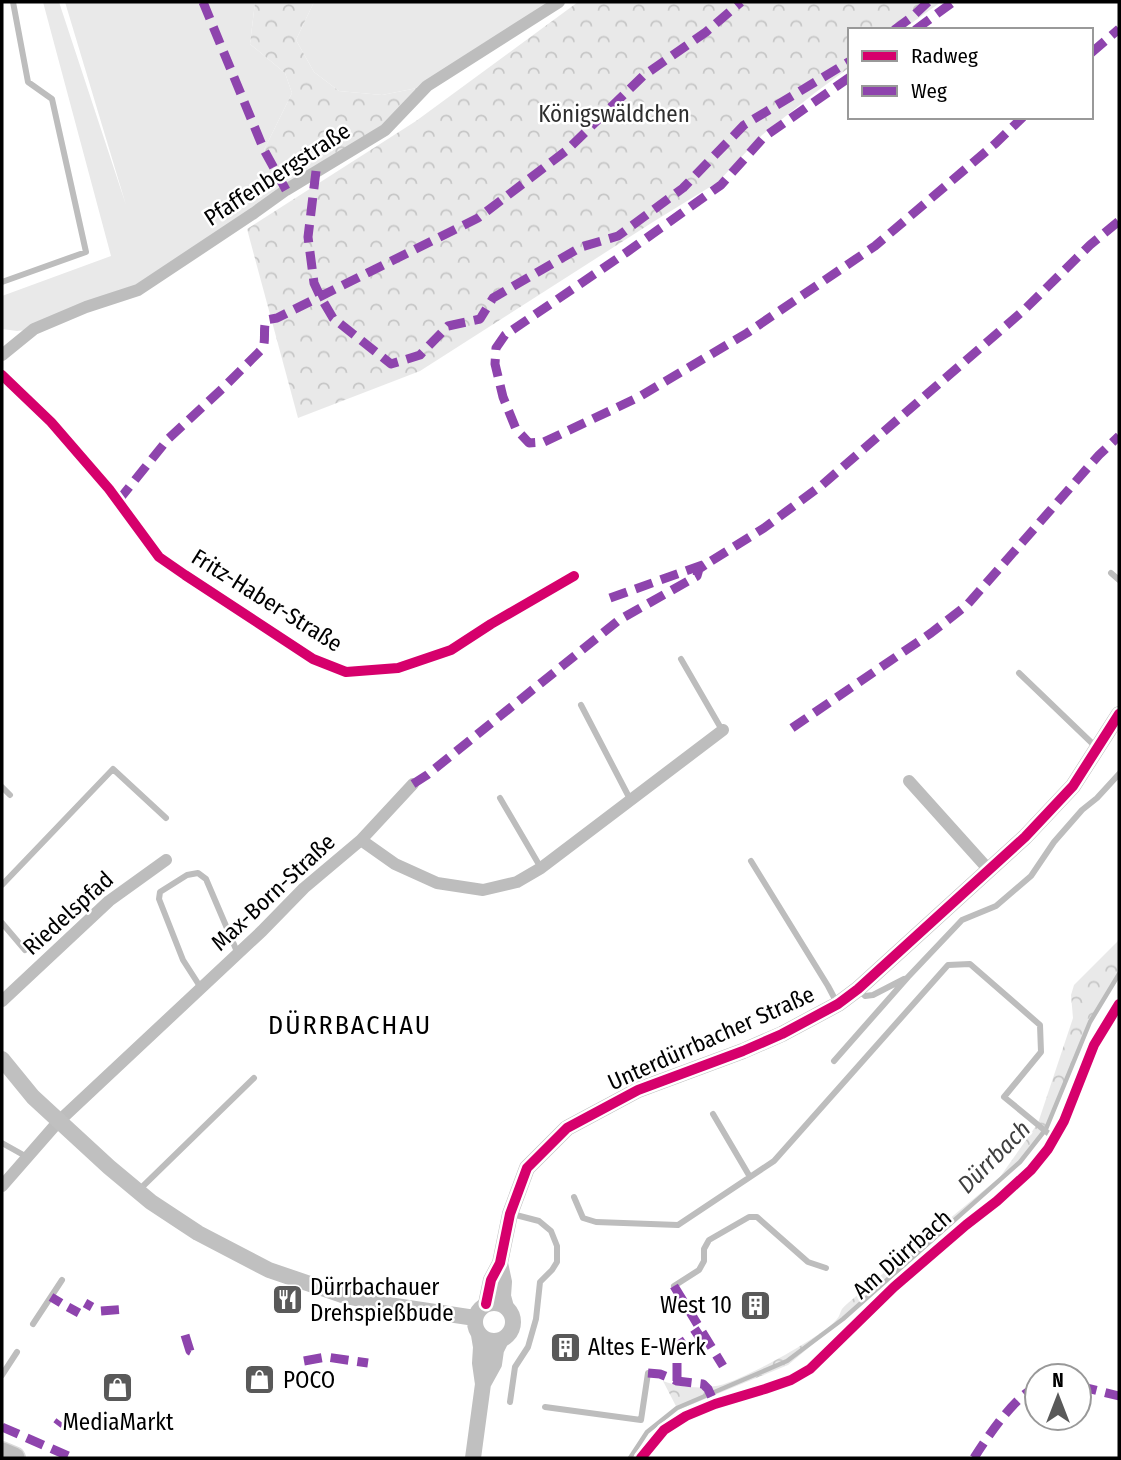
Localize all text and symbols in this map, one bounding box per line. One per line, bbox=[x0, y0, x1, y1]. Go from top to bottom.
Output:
legend bbox=[848, 28, 1093, 119]
text: Radweg bbox=[911, 43, 978, 69]
text: Weg bbox=[911, 78, 947, 104]
park label: Königswäldchen bbox=[538, 100, 690, 128]
street label: Pfaffenbergstraße bbox=[199, 116, 355, 232]
street label: Fritz-Haber-Straße bbox=[187, 542, 347, 658]
street label: Max-Born-Straße bbox=[205, 828, 341, 956]
street label: Riedelspfad bbox=[17, 865, 119, 961]
street label: Unterdürrbacher Straße bbox=[603, 980, 819, 1096]
district label: DÜRRBACHAU bbox=[268, 1010, 432, 1041]
water label: Dürrbach bbox=[952, 1115, 1036, 1199]
street label: Am Dürrbach bbox=[847, 1203, 957, 1305]
place label: Dürrbachauer Drehspießbude bbox=[310, 1273, 454, 1327]
restaurant icon: Dürrbachauer Drehspießbude bbox=[270, 1283, 304, 1317]
building icon: West 10 bbox=[738, 1288, 772, 1322]
place label: West 10 bbox=[660, 1291, 732, 1319]
building icon: Altes E-Werk bbox=[548, 1330, 582, 1364]
place label: Altes E-Werk bbox=[588, 1333, 706, 1361]
north arrow bbox=[1023, 1362, 1093, 1432]
shop icon: POCO bbox=[243, 1363, 277, 1397]
place label: POCO bbox=[283, 1366, 335, 1394]
text: N bbox=[1052, 1369, 1064, 1392]
shop icon: MediaMarkt bbox=[101, 1371, 135, 1405]
place label: MediaMarkt bbox=[63, 1408, 174, 1436]

